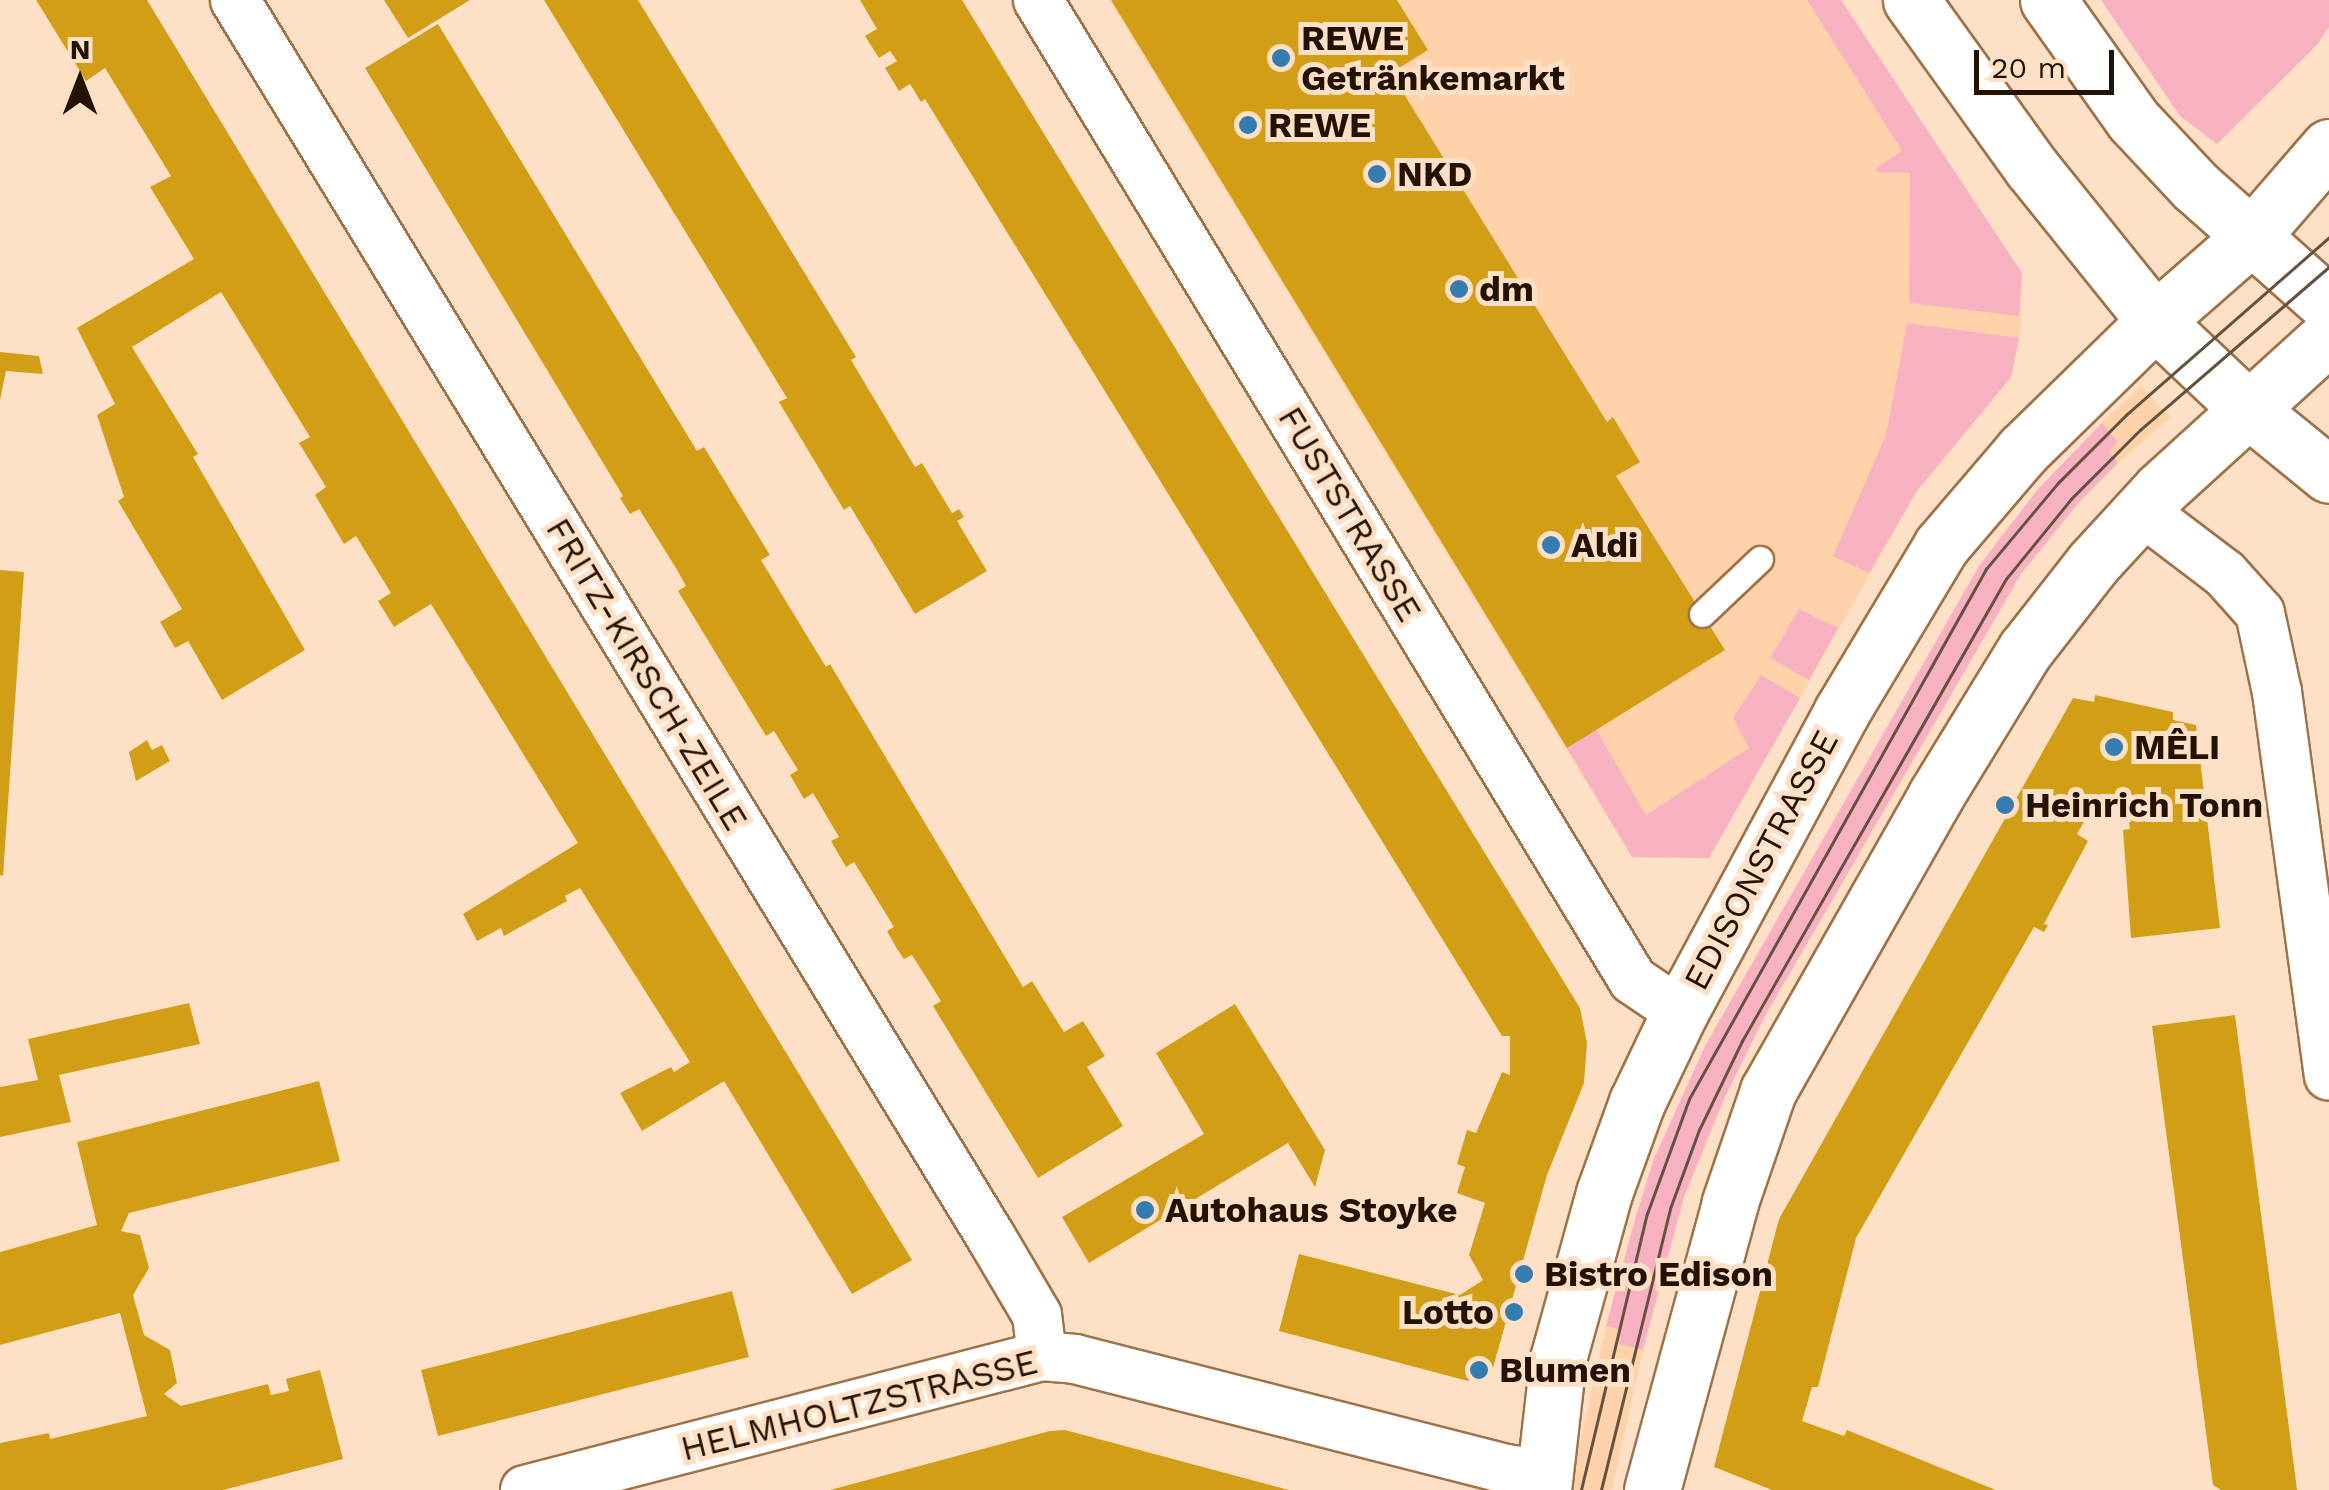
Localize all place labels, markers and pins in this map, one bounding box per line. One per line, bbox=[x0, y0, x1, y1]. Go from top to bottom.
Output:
place label: REWE Getränkemarkt bbox=[1301, 17, 1565, 99]
marker: REWE Getränkemarkt bbox=[1270, 47, 1292, 69]
place label: REWE bbox=[1268, 104, 1371, 146]
marker: REWE bbox=[1237, 114, 1259, 136]
place label: NKD bbox=[1397, 153, 1472, 195]
marker: NKD bbox=[1366, 163, 1388, 185]
place label: dm bbox=[1479, 268, 1534, 310]
marker: dm bbox=[1448, 278, 1470, 300]
place label: Aldi bbox=[1571, 524, 1638, 566]
marker: Aldi bbox=[1540, 534, 1562, 556]
place label: MÊLI bbox=[2134, 726, 2220, 768]
marker: MÊLI bbox=[2103, 736, 2125, 758]
place label: Heinrich Tonn bbox=[2025, 784, 2264, 826]
marker: Heinrich Tonn bbox=[1994, 794, 2016, 816]
place label: Autohaus Stoyke bbox=[1165, 1189, 1457, 1231]
marker: Autohaus Stoyke bbox=[1134, 1199, 1156, 1221]
place label: Bistro Edison bbox=[1544, 1253, 1773, 1295]
marker: Bistro Edison bbox=[1513, 1263, 1535, 1285]
place label: Lotto bbox=[1402, 1291, 1494, 1333]
marker: Lotto bbox=[1503, 1301, 1525, 1323]
place label: Blumen bbox=[1499, 1349, 1631, 1391]
marker: Blumen bbox=[1468, 1359, 1490, 1381]

